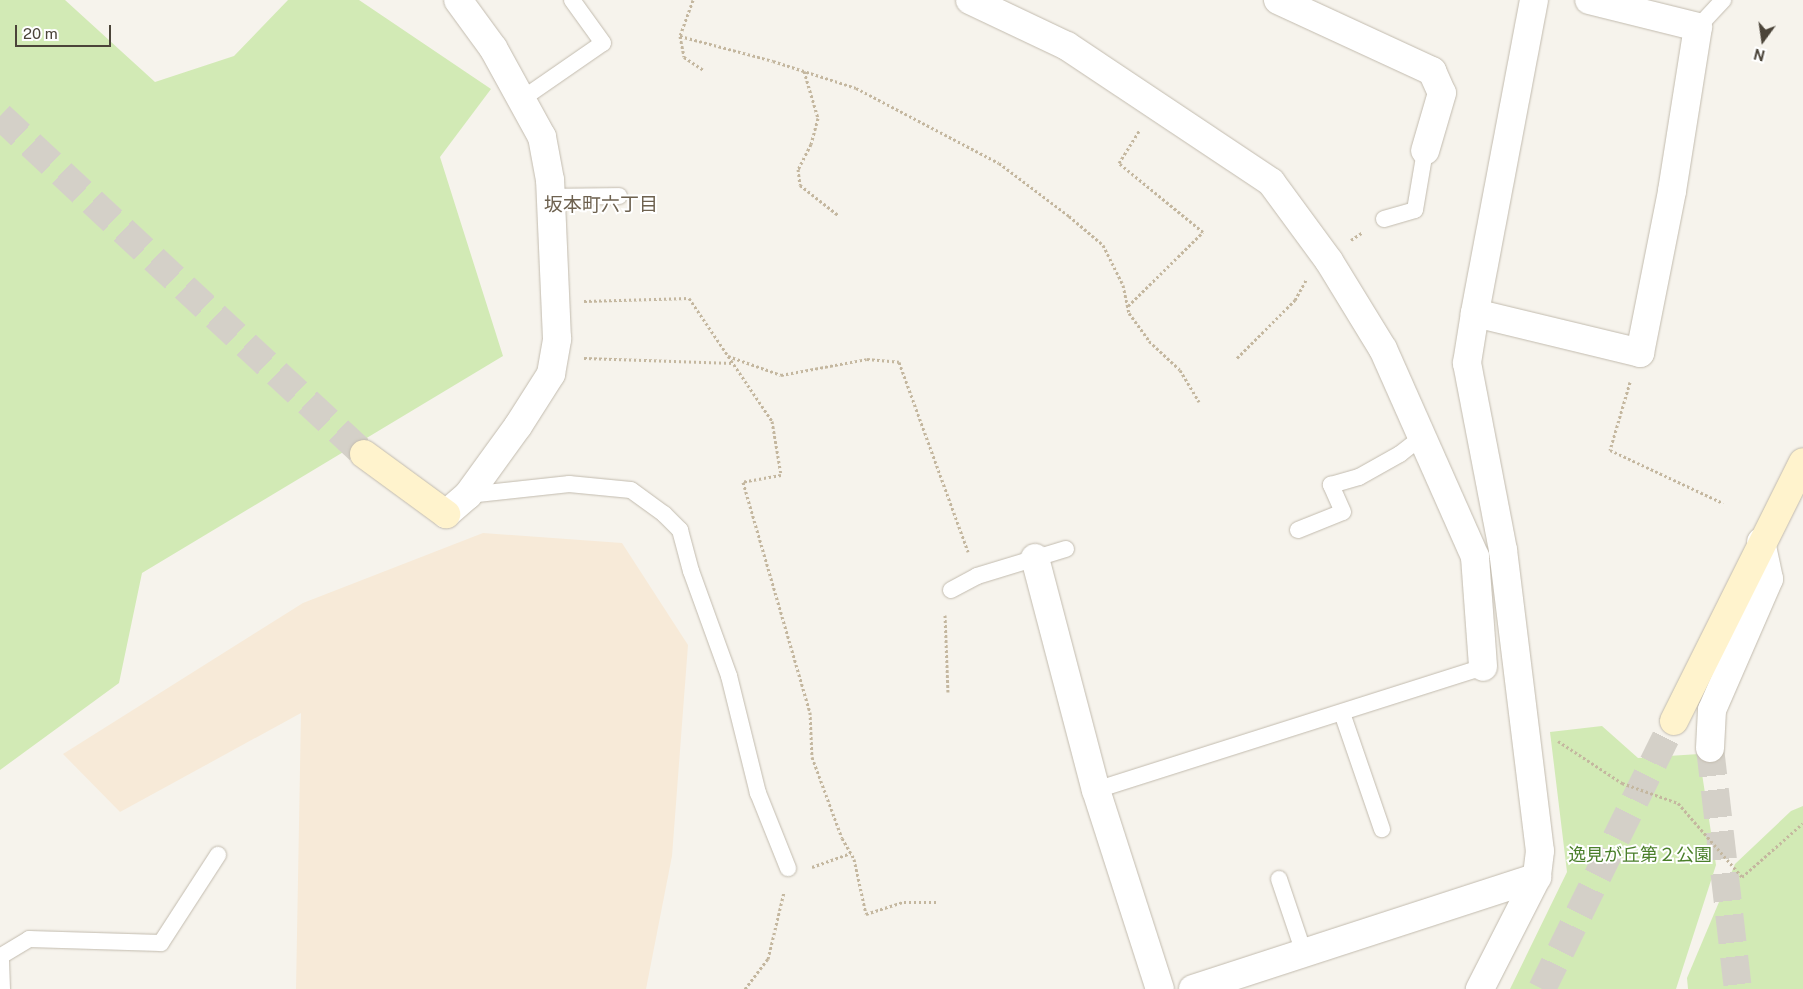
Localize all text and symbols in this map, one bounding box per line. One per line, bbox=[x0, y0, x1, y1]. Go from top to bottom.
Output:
scale bar bbox=[18, 15, 114, 47]
north arrow bbox=[1738, 15, 1788, 65]
text: 20 m bbox=[23, 25, 58, 42]
text: N bbox=[1752, 45, 1767, 64]
district label: 坂本町六丁目 bbox=[544, 194, 658, 216]
park label: 逸見が丘第２公園 bbox=[1568, 844, 1712, 866]

